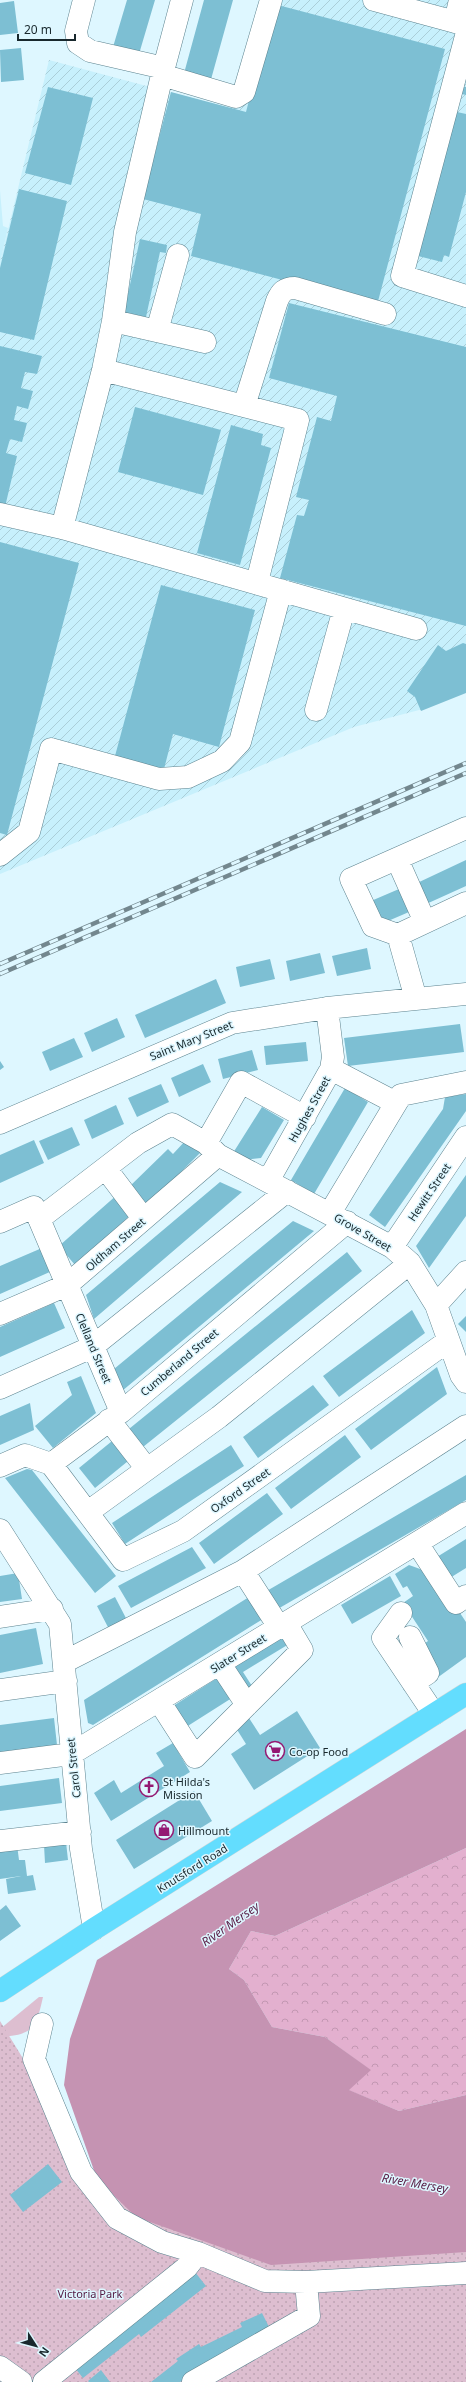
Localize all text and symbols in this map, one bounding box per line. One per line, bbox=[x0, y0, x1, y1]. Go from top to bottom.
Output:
scale bar bbox=[18, 16, 75, 42]
text: 20 m bbox=[24, 21, 52, 38]
street label: Saint Mary Street bbox=[147, 1016, 235, 1064]
street label: Hughes Street bbox=[285, 1073, 333, 1145]
street label: Hewitt Street bbox=[404, 1160, 454, 1224]
street label: Grove Street bbox=[331, 1209, 395, 1255]
street label: Oldham Street bbox=[82, 1214, 148, 1274]
street label: Clelland Street bbox=[72, 1311, 116, 1385]
street label: Cumberland Street bbox=[137, 1325, 221, 1399]
street label: Oxford Street bbox=[207, 1464, 273, 1516]
street label: Slater Street bbox=[207, 1630, 269, 1676]
street label: Carol Street bbox=[62, 1737, 84, 1799]
supermarket icon: Co-op Food bbox=[264, 1740, 286, 1762]
place label: Co-op Food bbox=[289, 1744, 348, 1759]
place label: St Hilda's Mission bbox=[163, 1774, 210, 1802]
church icon: St Hilda's Mission bbox=[138, 1776, 160, 1798]
shop icon: Hillmount bbox=[153, 1819, 175, 1841]
place label: Hillmount bbox=[178, 1823, 229, 1838]
street label: Knutsford Road bbox=[154, 1840, 230, 1896]
water label: River Mersey bbox=[198, 1897, 263, 1950]
water label: River Mersey bbox=[381, 2169, 451, 2197]
park label: Victoria Park bbox=[58, 2286, 123, 2301]
north arrow bbox=[16, 2326, 56, 2366]
text: N bbox=[36, 2344, 53, 2360]

